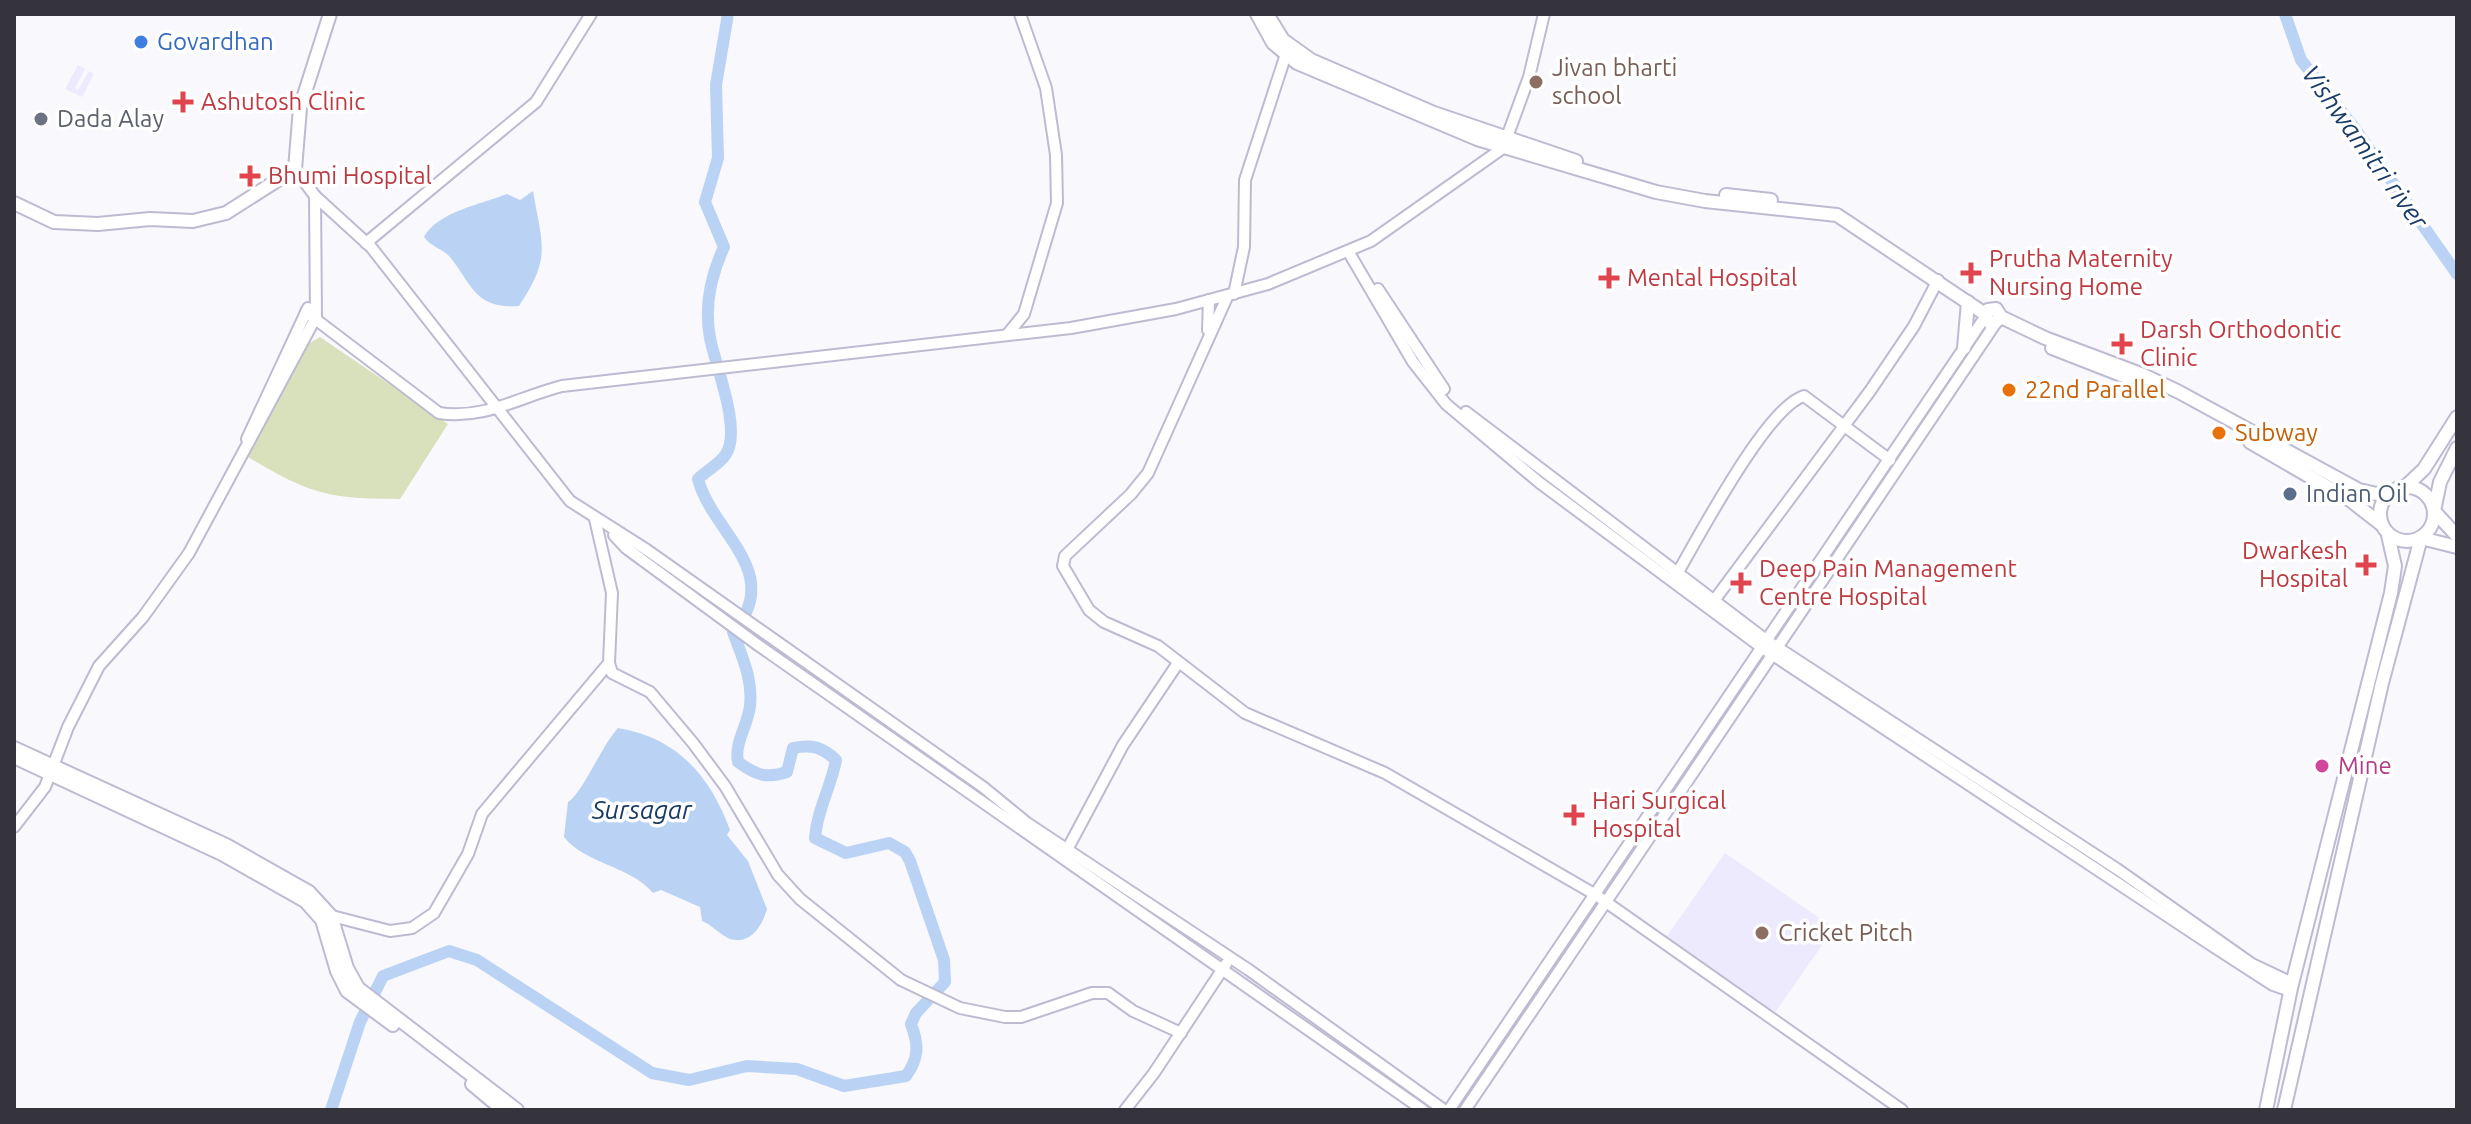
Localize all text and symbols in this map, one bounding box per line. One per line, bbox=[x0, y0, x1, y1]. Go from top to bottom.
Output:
place label: Govardhan bbox=[157, 28, 274, 55]
marker: Govardhan bbox=[132, 33, 150, 51]
place label: Jivan bharti school bbox=[1552, 54, 1677, 109]
water label: Vishwamitri river bbox=[2296, 59, 2435, 235]
marker: Jivan bharti school bbox=[1527, 73, 1545, 91]
place label: Ashutosh Clinic bbox=[201, 88, 365, 115]
marker: Ashutosh Clinic bbox=[172, 91, 194, 113]
place label: Dada Alay bbox=[57, 105, 164, 132]
marker: Dada Alay bbox=[32, 110, 50, 128]
place label: Bhumi Hospital bbox=[268, 162, 432, 189]
marker: Bhumi Hospital bbox=[239, 165, 261, 187]
place label: Prutha Maternity Nursing Home bbox=[1989, 245, 2173, 300]
marker: Prutha Maternity Nursing Home bbox=[1960, 262, 1982, 284]
place label: Mental Hospital bbox=[1627, 264, 1797, 291]
marker: Mental Hospital bbox=[1598, 267, 1620, 289]
place label: Darsh Orthodontic Clinic bbox=[2140, 316, 2341, 371]
marker: Darsh Orthodontic Clinic bbox=[2111, 333, 2133, 355]
place label: 22nd Parallel bbox=[2025, 376, 2165, 403]
marker: 22nd Parallel bbox=[2000, 381, 2018, 399]
place label: Subway bbox=[2235, 419, 2318, 446]
marker: Subway bbox=[2210, 424, 2228, 442]
place label: Indian Oil bbox=[2306, 480, 2408, 507]
marker: Indian Oil bbox=[2281, 485, 2299, 503]
place label: Dwarkesh Hospital bbox=[2242, 537, 2348, 592]
marker: Dwarkesh Hospital bbox=[2355, 554, 2377, 576]
place label: Deep Pain Management Centre Hospital bbox=[1759, 555, 2017, 610]
marker: Deep Pain Management Centre Hospital bbox=[1730, 572, 1752, 594]
place label: Mine bbox=[2338, 752, 2392, 779]
marker: Mine bbox=[2313, 757, 2331, 775]
place label: Hari Surgical Hospital bbox=[1592, 787, 1726, 842]
water label: Sursagar bbox=[591, 795, 693, 824]
marker: Hari Surgical Hospital bbox=[1563, 804, 1585, 826]
place label: Cricket Pitch bbox=[1778, 919, 1913, 946]
marker: Cricket Pitch bbox=[1753, 924, 1771, 942]

